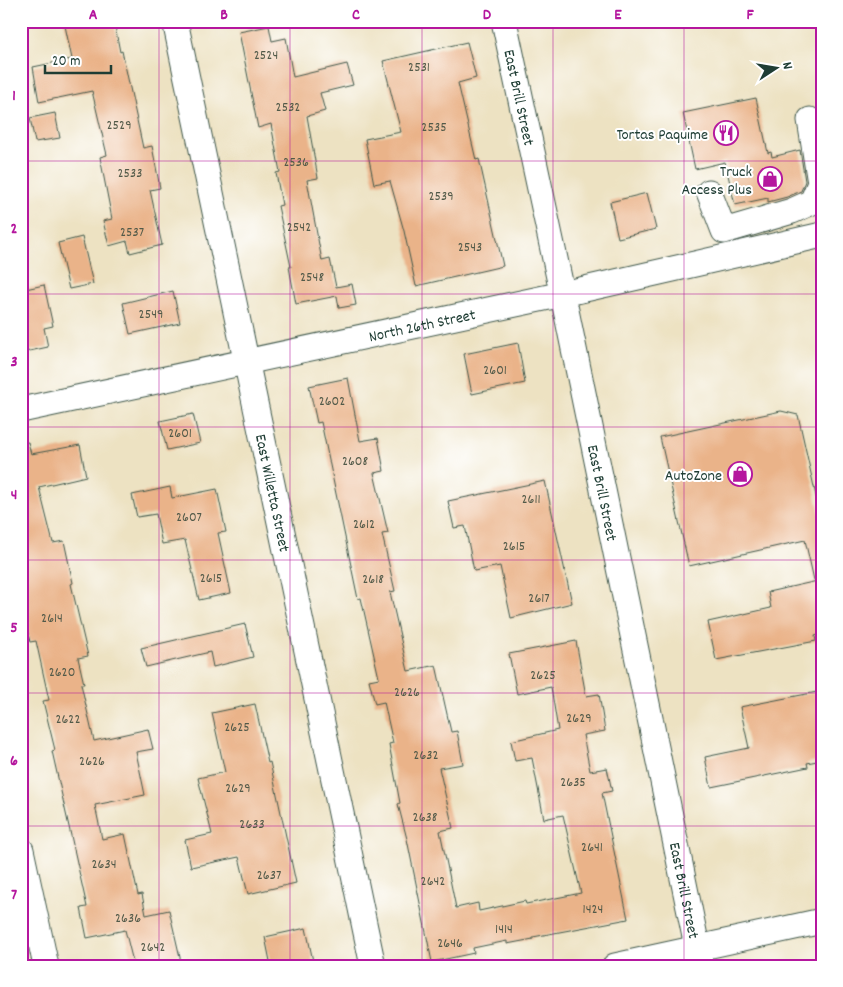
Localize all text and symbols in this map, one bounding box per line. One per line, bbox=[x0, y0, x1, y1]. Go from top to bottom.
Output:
text: A bbox=[89, 4, 98, 27]
text: B bbox=[220, 4, 228, 27]
text: C bbox=[352, 4, 360, 27]
text: D bbox=[483, 4, 492, 27]
text: E bbox=[614, 4, 622, 27]
text: F bbox=[746, 4, 754, 27]
scale bar bbox=[45, 42, 111, 74]
north arrow bbox=[750, 42, 800, 92]
house number: 2524 bbox=[254, 46, 278, 66]
street label: East Brill Street bbox=[496, 48, 539, 148]
text: 20 m bbox=[52, 51, 80, 73]
house number: 2531 bbox=[408, 58, 430, 78]
text: N bbox=[776, 60, 797, 71]
text: 1 bbox=[12, 85, 16, 108]
house number: 2532 bbox=[276, 98, 300, 118]
house number: 2529 bbox=[106, 116, 132, 136]
house number: 2535 bbox=[421, 118, 447, 138]
restaurant icon: Tortas Paquime bbox=[713, 120, 739, 146]
place label: Tortas Paquime bbox=[616, 124, 708, 147]
house number: 2536 bbox=[283, 153, 309, 173]
place label: Truck Access Plus bbox=[682, 161, 752, 202]
house number: 2533 bbox=[117, 164, 143, 184]
shop icon: Truck Access Plus bbox=[757, 166, 783, 192]
house number: 2539 bbox=[428, 187, 454, 207]
text: 2 bbox=[11, 218, 18, 241]
house number: 2542 bbox=[287, 218, 311, 238]
house number: 2537 bbox=[120, 223, 144, 243]
house number: 2543 bbox=[458, 238, 482, 258]
house number: 2548 bbox=[300, 268, 324, 288]
street label: North 26th Street bbox=[367, 304, 478, 349]
house number: 2549 bbox=[139, 305, 163, 325]
text: 3 bbox=[10, 351, 18, 374]
house number: 2601 bbox=[483, 361, 507, 381]
house number: 2602 bbox=[319, 392, 345, 412]
house number: 2601 bbox=[168, 424, 192, 444]
street label: East Willetta Street bbox=[248, 432, 295, 554]
street label: East Brill Street bbox=[580, 443, 622, 543]
house number: 2608 bbox=[342, 452, 368, 472]
shop icon: AutoZone bbox=[727, 461, 753, 487]
place label: AutoZone bbox=[665, 465, 722, 488]
text: 4 bbox=[11, 484, 17, 507]
house number: 2611 bbox=[521, 490, 541, 510]
house number: 2607 bbox=[176, 508, 202, 528]
house number: 2612 bbox=[353, 515, 375, 535]
house number: 2615 bbox=[503, 537, 525, 557]
house number: 2615 bbox=[200, 569, 222, 589]
house number: 2618 bbox=[362, 570, 384, 590]
house number: 2617 bbox=[528, 589, 550, 609]
house number: 2614 bbox=[41, 609, 63, 629]
text: 5 bbox=[10, 617, 18, 640]
house number: 2620 bbox=[49, 663, 75, 683]
house number: 2625 bbox=[530, 666, 556, 686]
house number: 2626 bbox=[394, 683, 420, 703]
house number: 2629 bbox=[566, 709, 592, 729]
house number: 2622 bbox=[55, 710, 81, 730]
house number: 2625 bbox=[224, 718, 250, 738]
house number: 2632 bbox=[413, 746, 439, 766]
text: 6 bbox=[10, 750, 18, 773]
house number: 2626 bbox=[79, 752, 105, 772]
house number: 2635 bbox=[560, 773, 586, 793]
house number: 2629 bbox=[225, 779, 251, 799]
house number: 2638 bbox=[413, 808, 438, 828]
house number: 2633 bbox=[239, 815, 265, 835]
house number: 2641 bbox=[581, 838, 603, 858]
street label: East Brill Street bbox=[662, 841, 704, 941]
house number: 2634 bbox=[91, 855, 117, 875]
house number: 2637 bbox=[257, 866, 281, 886]
house number: 2642 bbox=[421, 872, 445, 892]
text: 7 bbox=[11, 884, 17, 907]
house number: 1424 bbox=[583, 900, 603, 920]
house number: 2636 bbox=[115, 909, 141, 929]
house number: 1414 bbox=[495, 920, 513, 940]
house number: 2646 bbox=[437, 934, 463, 954]
house number: 2642 bbox=[141, 938, 165, 958]

